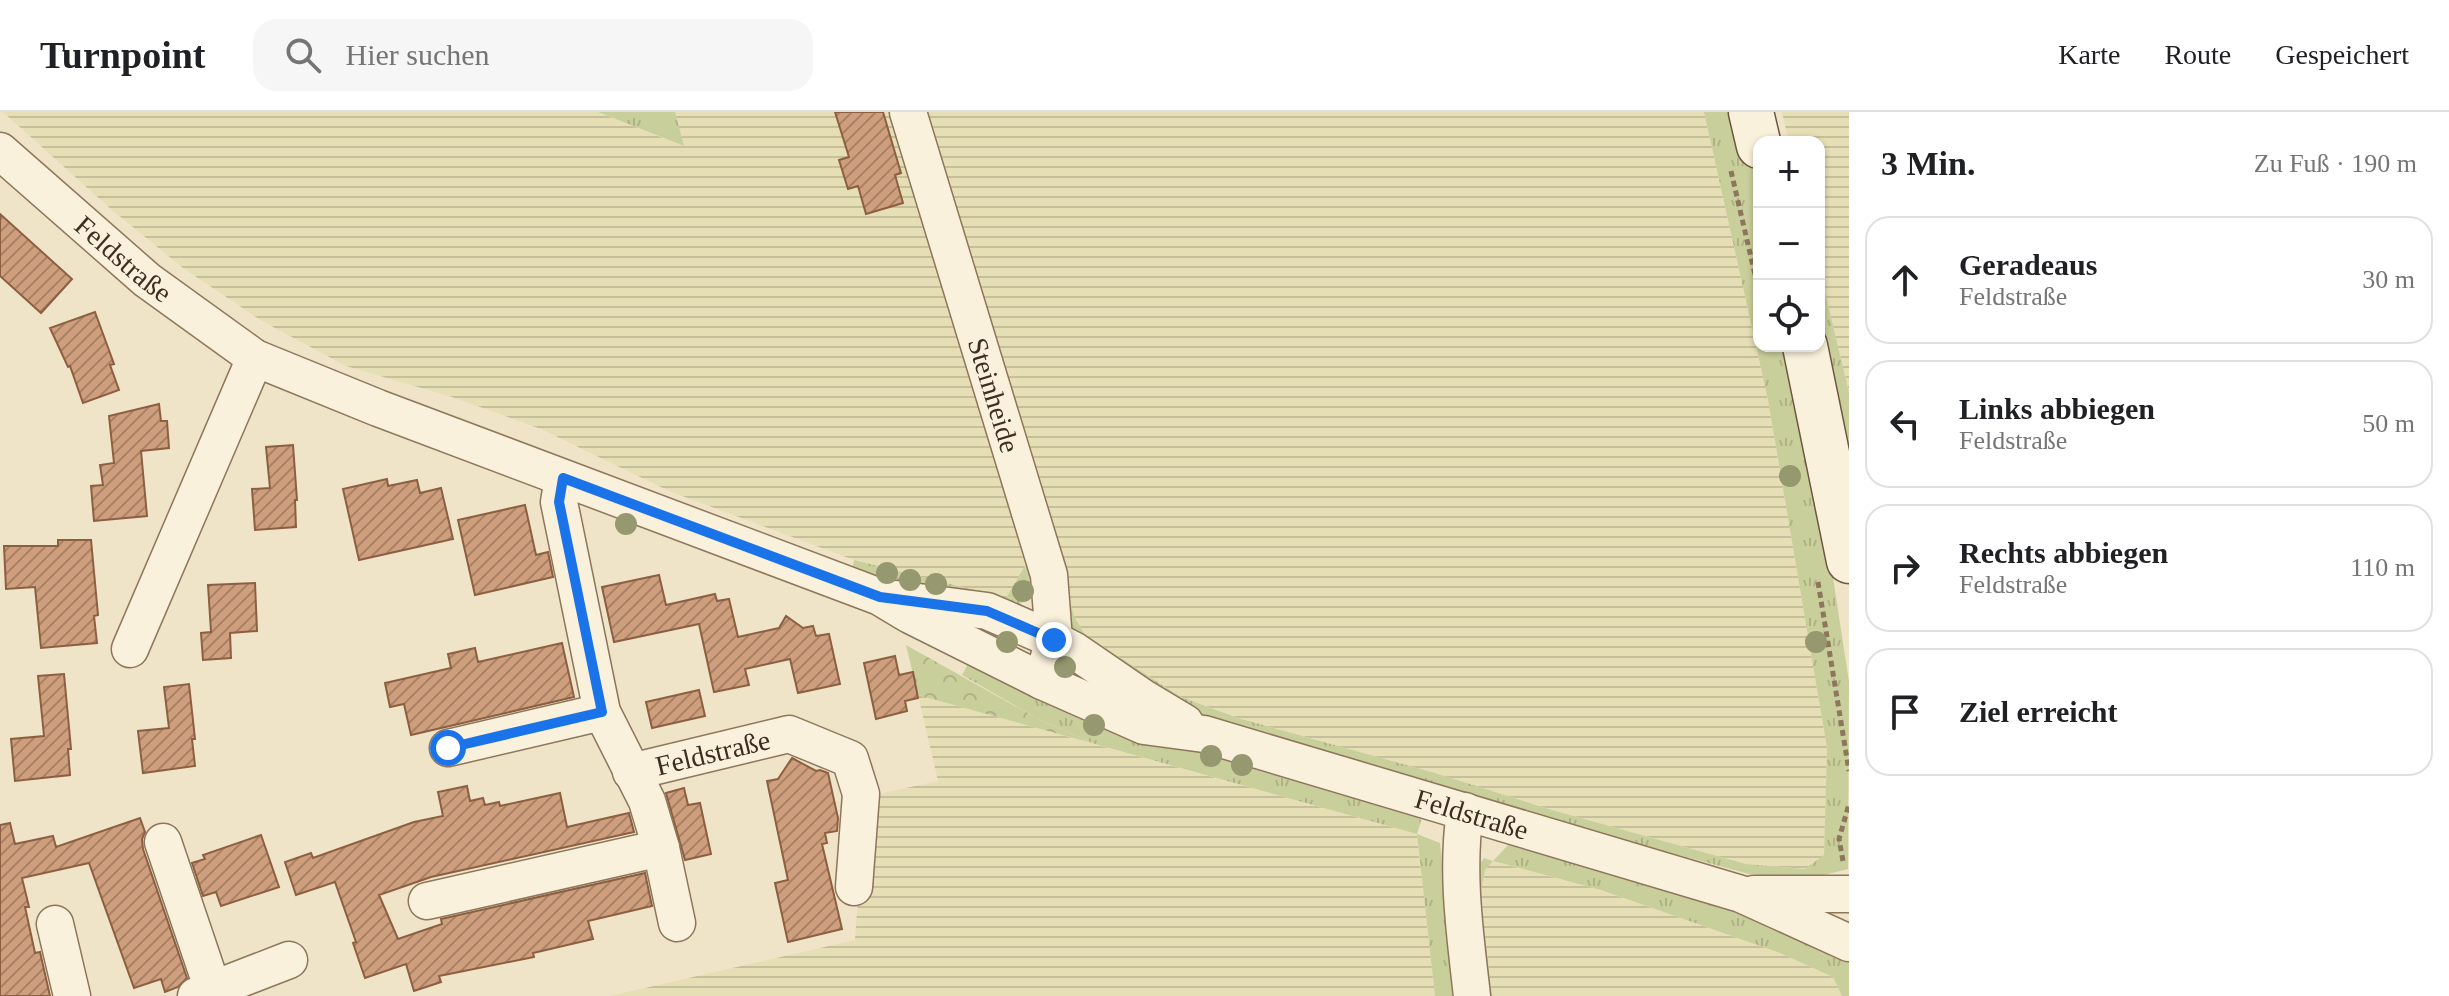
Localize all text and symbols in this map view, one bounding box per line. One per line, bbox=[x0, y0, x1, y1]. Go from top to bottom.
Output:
search box bbox=[253, 19, 813, 91]
icon: search bbox=[281, 33, 325, 77]
text: Turnpoint bbox=[40, 34, 205, 76]
text: Hier suchen bbox=[345, 38, 490, 71]
text: Karte bbox=[2058, 39, 2120, 70]
text: Route bbox=[2164, 39, 2231, 70]
text: Gespeichert bbox=[2275, 39, 2409, 70]
map controls bbox=[1753, 136, 1825, 352]
button: + bbox=[1753, 136, 1825, 208]
text: 3 Min. bbox=[1881, 145, 1975, 182]
text: Zu Fuß · 190 m bbox=[2254, 149, 2417, 178]
button: − bbox=[1753, 208, 1825, 280]
street label: Feldstraße bbox=[69, 209, 178, 308]
text: Geradeaus bbox=[1959, 248, 2097, 281]
icon: ahead bbox=[1883, 258, 1927, 302]
text: 30 m bbox=[2362, 265, 2415, 294]
button: locate bbox=[1753, 280, 1825, 352]
text: Feldstraße bbox=[1959, 282, 2067, 311]
street label: Steinheide bbox=[962, 334, 1026, 456]
text: Links abbiegen bbox=[1959, 392, 2155, 425]
icon: left bbox=[1883, 402, 1927, 446]
text: 50 m bbox=[2362, 409, 2415, 438]
text: Feldstraße bbox=[1959, 426, 2067, 455]
text: Rechts abbiegen bbox=[1959, 536, 2168, 569]
icon: right bbox=[1883, 546, 1927, 590]
text: 110 m bbox=[2350, 553, 2415, 582]
text: Feldstraße bbox=[1959, 570, 2067, 599]
route end bbox=[1036, 622, 1072, 658]
icon: arrive bbox=[1883, 690, 1927, 734]
text: Ziel erreicht bbox=[1959, 695, 2118, 728]
street label: Feldstraße bbox=[652, 724, 773, 781]
route start bbox=[430, 730, 466, 766]
street label: Feldstraße bbox=[1411, 782, 1532, 845]

